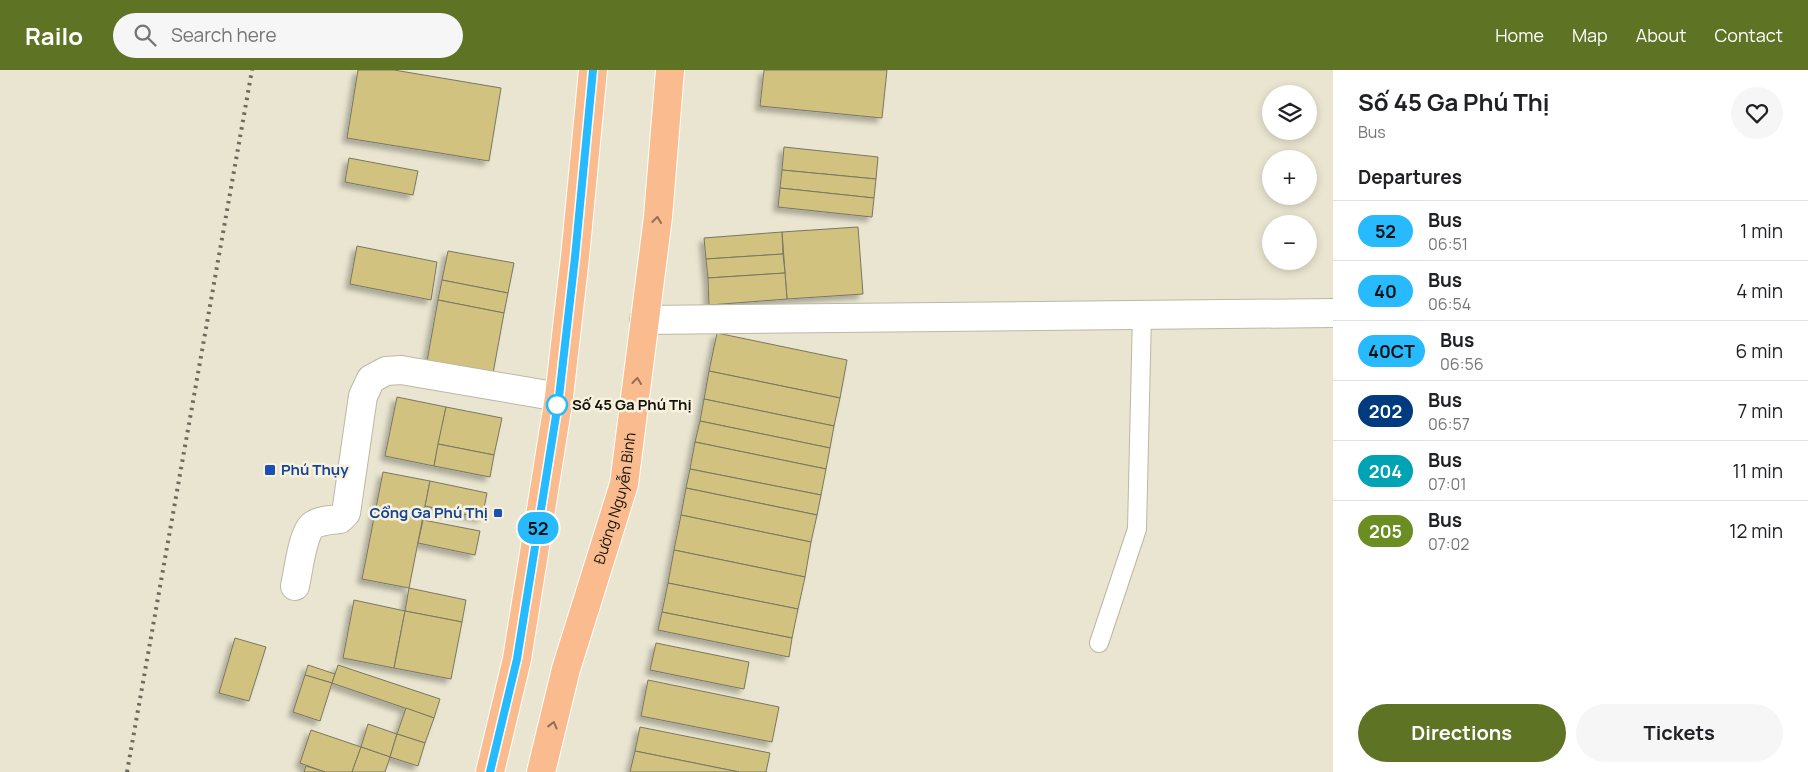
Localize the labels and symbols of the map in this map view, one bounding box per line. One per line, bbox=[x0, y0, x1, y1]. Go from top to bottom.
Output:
one-way arrow bbox=[651, 215, 662, 223]
one-way arrow bbox=[631, 377, 642, 385]
marker: Số 45 Ga Phú Thị bbox=[546, 394, 568, 416]
place label: Số 45 Ga Phú Thị bbox=[572, 394, 692, 415]
street label: Đường Nguyễn Bình bbox=[588, 431, 640, 567]
place label: Phú Thụy bbox=[281, 459, 349, 480]
marker: Phú Thụy bbox=[263, 463, 277, 477]
place label: Cổng Ga Phú Thị bbox=[369, 502, 488, 523]
marker: Cổng Ga Phú Thị bbox=[492, 507, 504, 519]
line badge: 52 bbox=[516, 512, 560, 544]
one-way arrow bbox=[547, 720, 558, 729]

